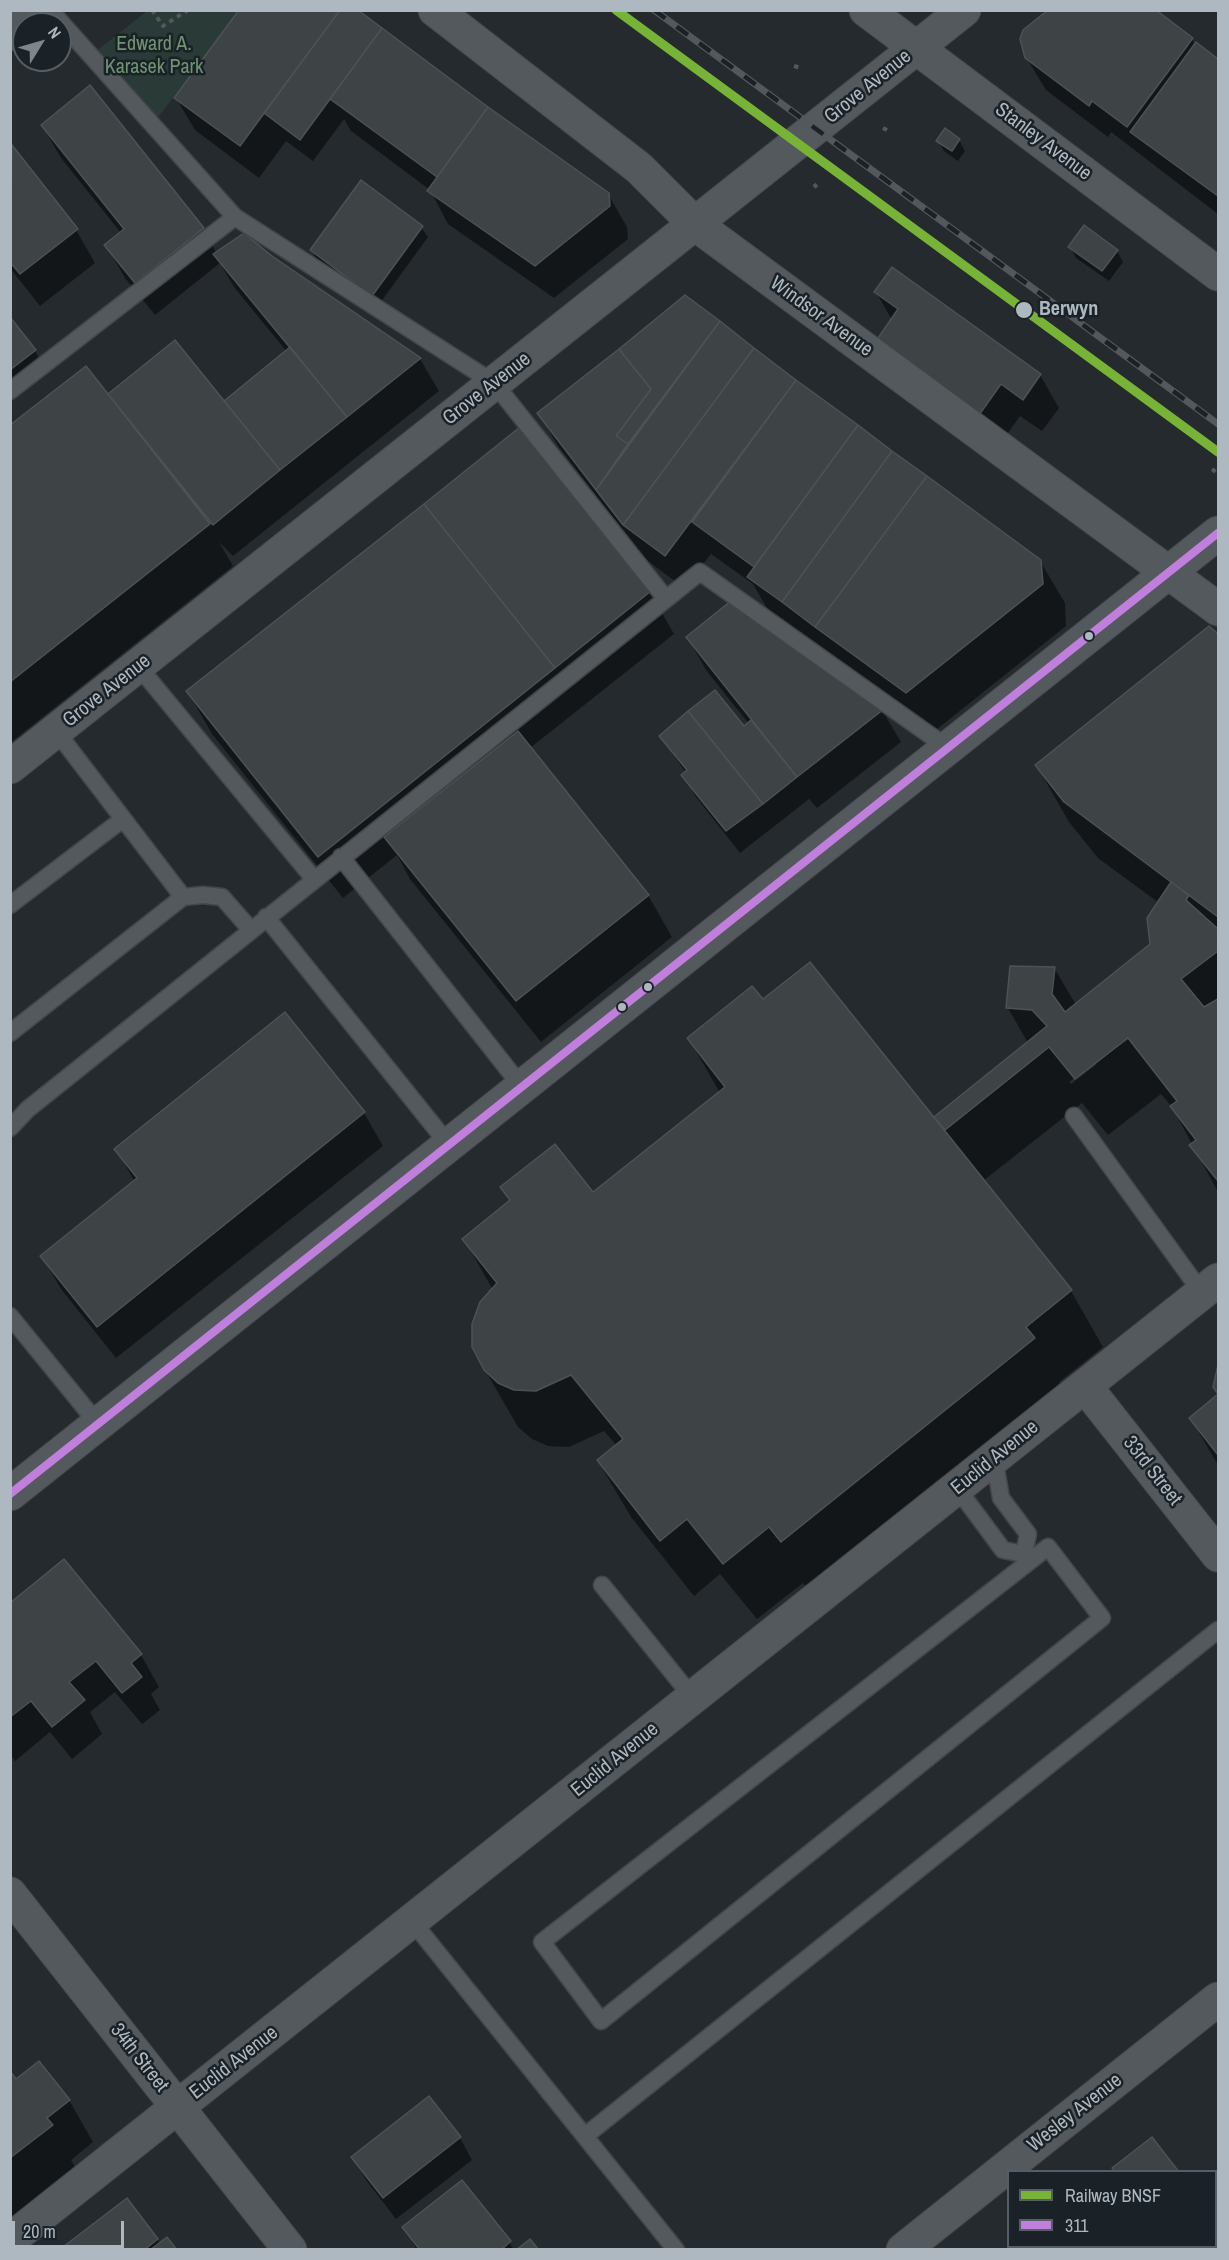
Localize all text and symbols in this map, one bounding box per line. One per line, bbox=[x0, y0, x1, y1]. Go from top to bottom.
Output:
north arrow bbox=[12, 12, 72, 72]
text: N bbox=[43, 22, 66, 43]
park label: Edward A. Karasek Park bbox=[105, 33, 203, 80]
street label: Grove Avenue bbox=[820, 45, 916, 129]
street label: Stanley Avenue bbox=[990, 98, 1096, 186]
street label: Windsor Avenue bbox=[765, 272, 877, 362]
place label: Berwyn bbox=[1039, 298, 1098, 322]
marker: Berwyn bbox=[1014, 300, 1034, 320]
street label: Grove Avenue bbox=[438, 347, 536, 431]
unlabelled marker bbox=[1083, 630, 1095, 642]
street label: Grove Avenue bbox=[58, 649, 156, 733]
unlabelled marker bbox=[642, 981, 654, 993]
unlabelled marker bbox=[616, 1001, 628, 1013]
street label: Euclid Avenue bbox=[946, 1415, 1044, 1501]
street label: 33rd Street bbox=[1118, 1432, 1186, 1510]
street label: Euclid Avenue bbox=[566, 1717, 664, 1803]
street label: 34th Street bbox=[105, 2019, 173, 2097]
street label: Euclid Avenue bbox=[185, 2021, 283, 2105]
street label: Wesley Avenue bbox=[1023, 2069, 1127, 2157]
legend bbox=[1007, 2170, 1217, 2248]
text: Railway BNSF bbox=[1065, 2183, 1161, 2208]
scale bar bbox=[15, 2209, 128, 2247]
text: 311 bbox=[1065, 2213, 1089, 2238]
text: 20 m bbox=[23, 2219, 56, 2244]

